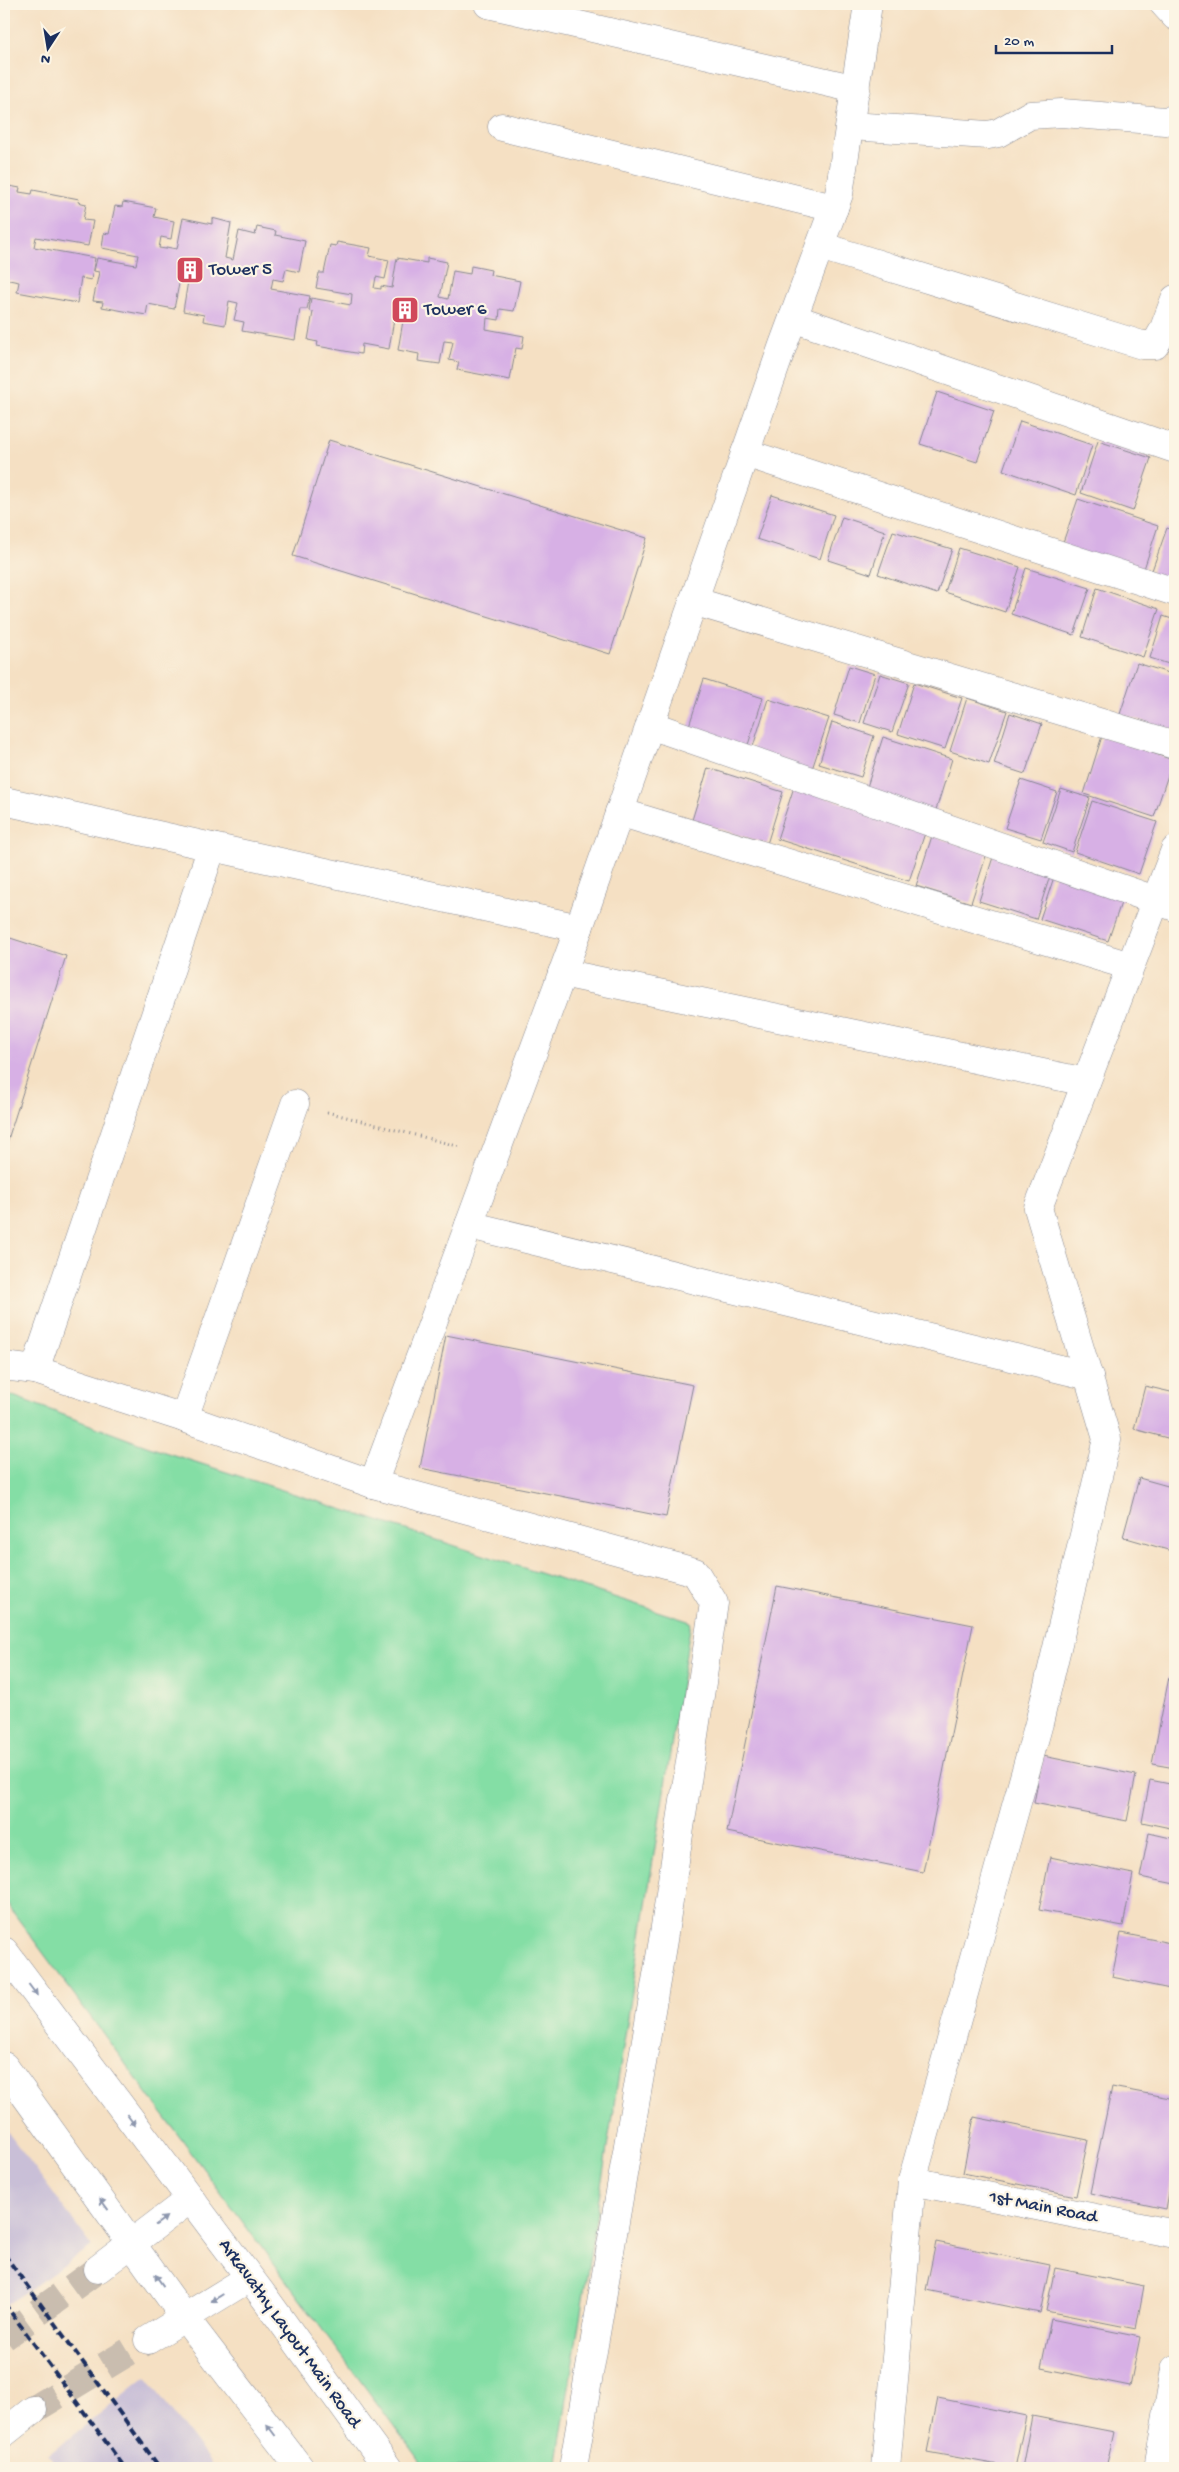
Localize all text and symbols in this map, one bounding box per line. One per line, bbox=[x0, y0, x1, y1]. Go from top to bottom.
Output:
north arrow bbox=[22, 22, 72, 72]
scale bar bbox=[996, 22, 1113, 54]
text: 20 m bbox=[1004, 33, 1034, 51]
text: N bbox=[40, 49, 52, 68]
building icon: Tower 5 bbox=[175, 255, 205, 285]
place label: Tower 5 bbox=[208, 259, 272, 282]
building icon: Tower 6 bbox=[390, 295, 420, 325]
place label: Tower 6 bbox=[423, 299, 487, 322]
one-way arrow bbox=[28, 1983, 38, 1997]
one-way arrow bbox=[125, 2113, 136, 2126]
street label: 1st Main Road bbox=[986, 2186, 1101, 2230]
one-way arrow bbox=[98, 2198, 109, 2211]
one-way arrow bbox=[154, 2216, 167, 2227]
street label: Arkavathy Layout Main Road bbox=[213, 2235, 367, 2435]
one-way arrow bbox=[154, 2274, 164, 2287]
one-way arrow bbox=[211, 2293, 224, 2302]
one-way arrow bbox=[265, 2423, 276, 2436]

